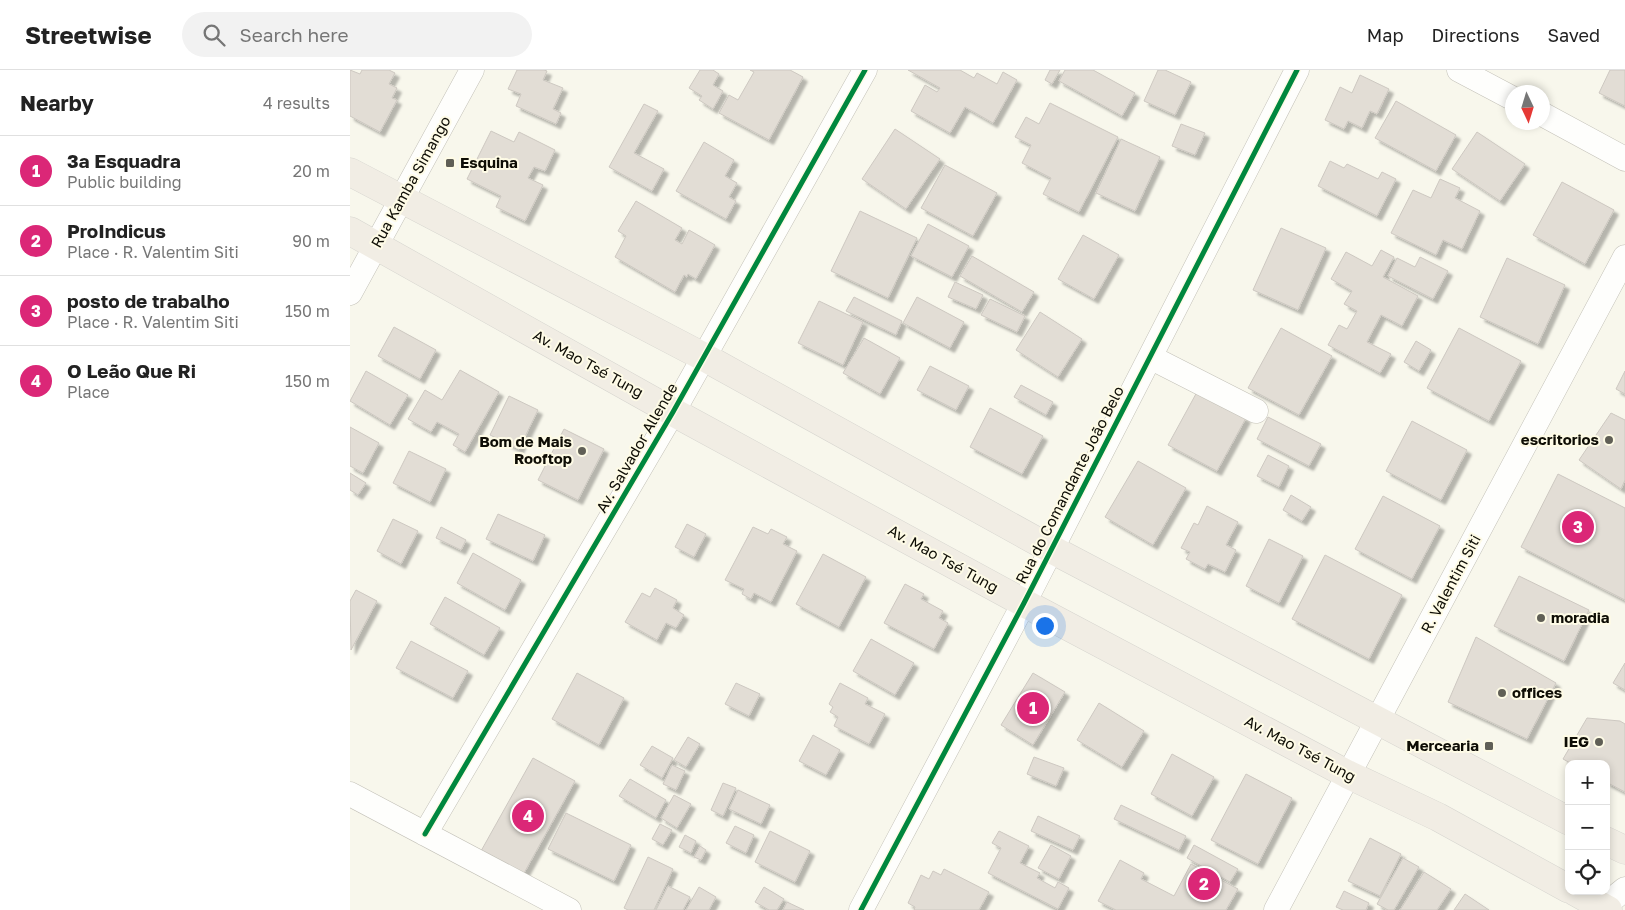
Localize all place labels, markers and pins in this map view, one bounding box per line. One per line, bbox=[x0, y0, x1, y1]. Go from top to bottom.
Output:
place label: Esquina bbox=[460, 153, 518, 171]
marker: Esquina bbox=[444, 157, 456, 169]
place label: escritorios bbox=[1521, 430, 1599, 448]
place label: Bom de Mais Rooftop bbox=[479, 432, 572, 467]
marker: escritorios bbox=[1603, 434, 1615, 446]
marker: Bom de Mais Rooftop bbox=[576, 445, 588, 457]
pin: 3 bbox=[1562, 508, 1594, 546]
place label: moradia bbox=[1551, 608, 1610, 626]
marker: moradia bbox=[1535, 612, 1547, 624]
place label: offices bbox=[1512, 683, 1562, 701]
marker: offices bbox=[1496, 687, 1508, 699]
pin: 1 bbox=[1017, 689, 1049, 727]
place label: IEG bbox=[1564, 732, 1589, 750]
place label: Mercearia bbox=[1406, 736, 1479, 754]
marker: IEG bbox=[1593, 736, 1605, 748]
marker: Mercearia bbox=[1483, 740, 1495, 752]
pin: 4 bbox=[512, 797, 544, 835]
pin: 2 bbox=[1188, 865, 1220, 903]

